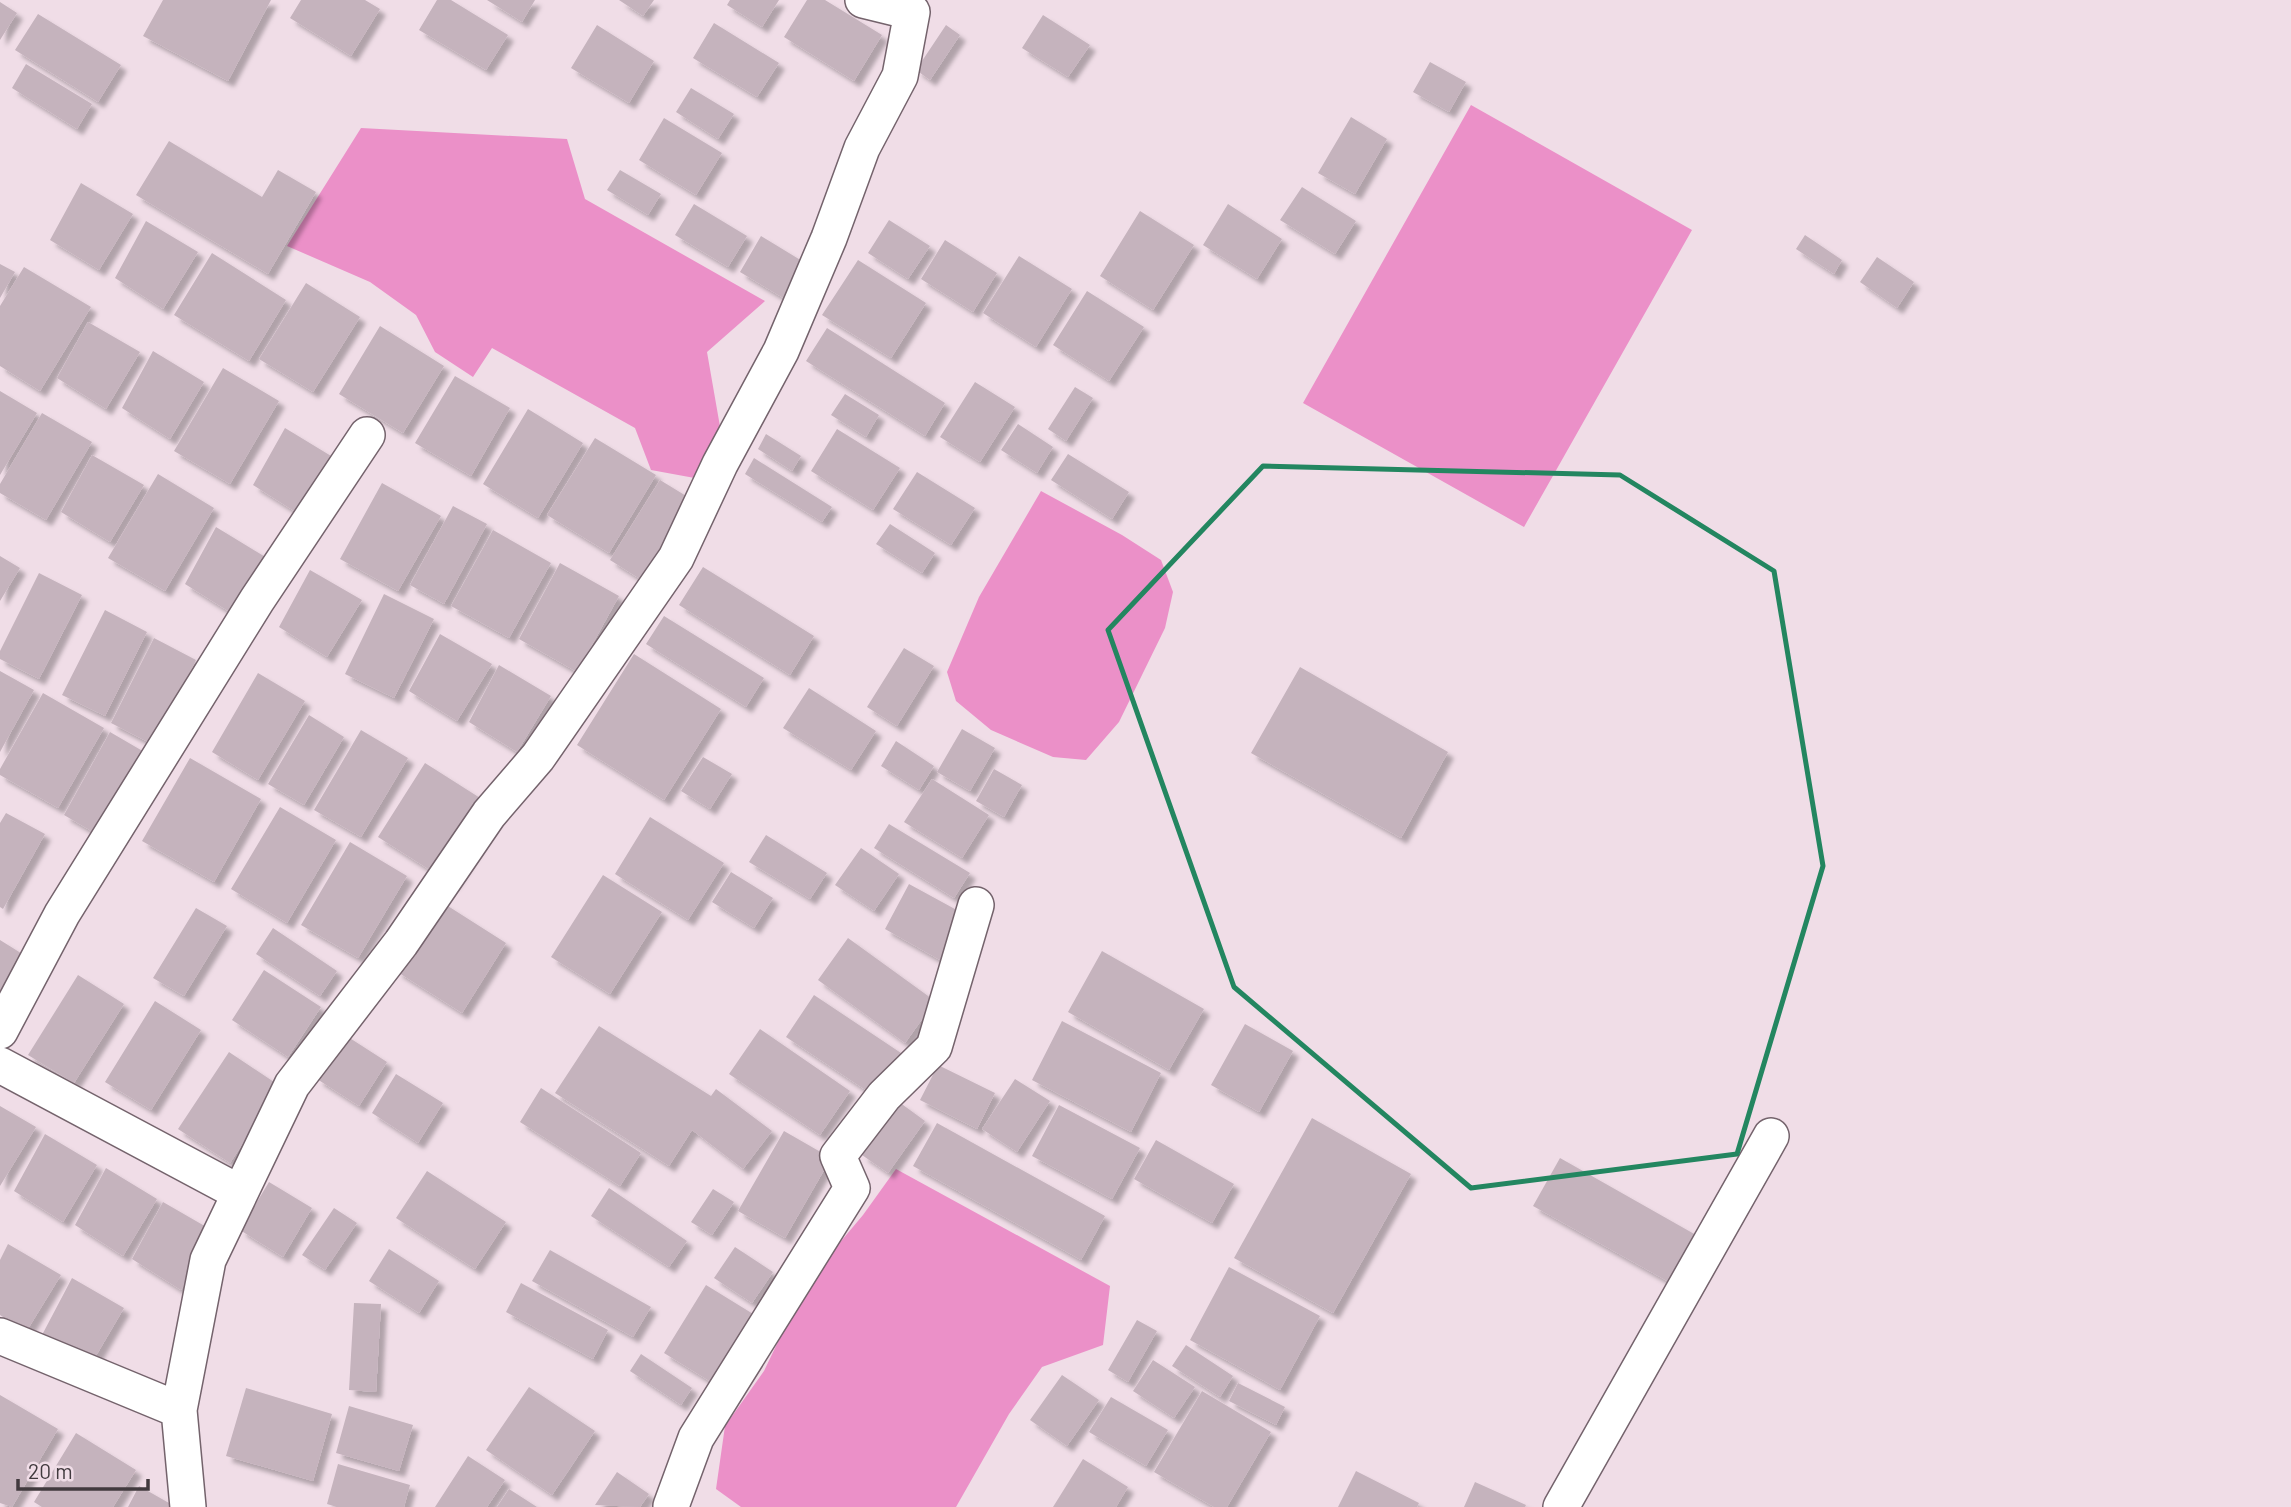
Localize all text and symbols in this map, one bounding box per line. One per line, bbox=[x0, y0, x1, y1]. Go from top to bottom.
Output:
scale bar bbox=[18, 1448, 147, 1492]
text: 20 m bbox=[28, 1458, 73, 1483]

